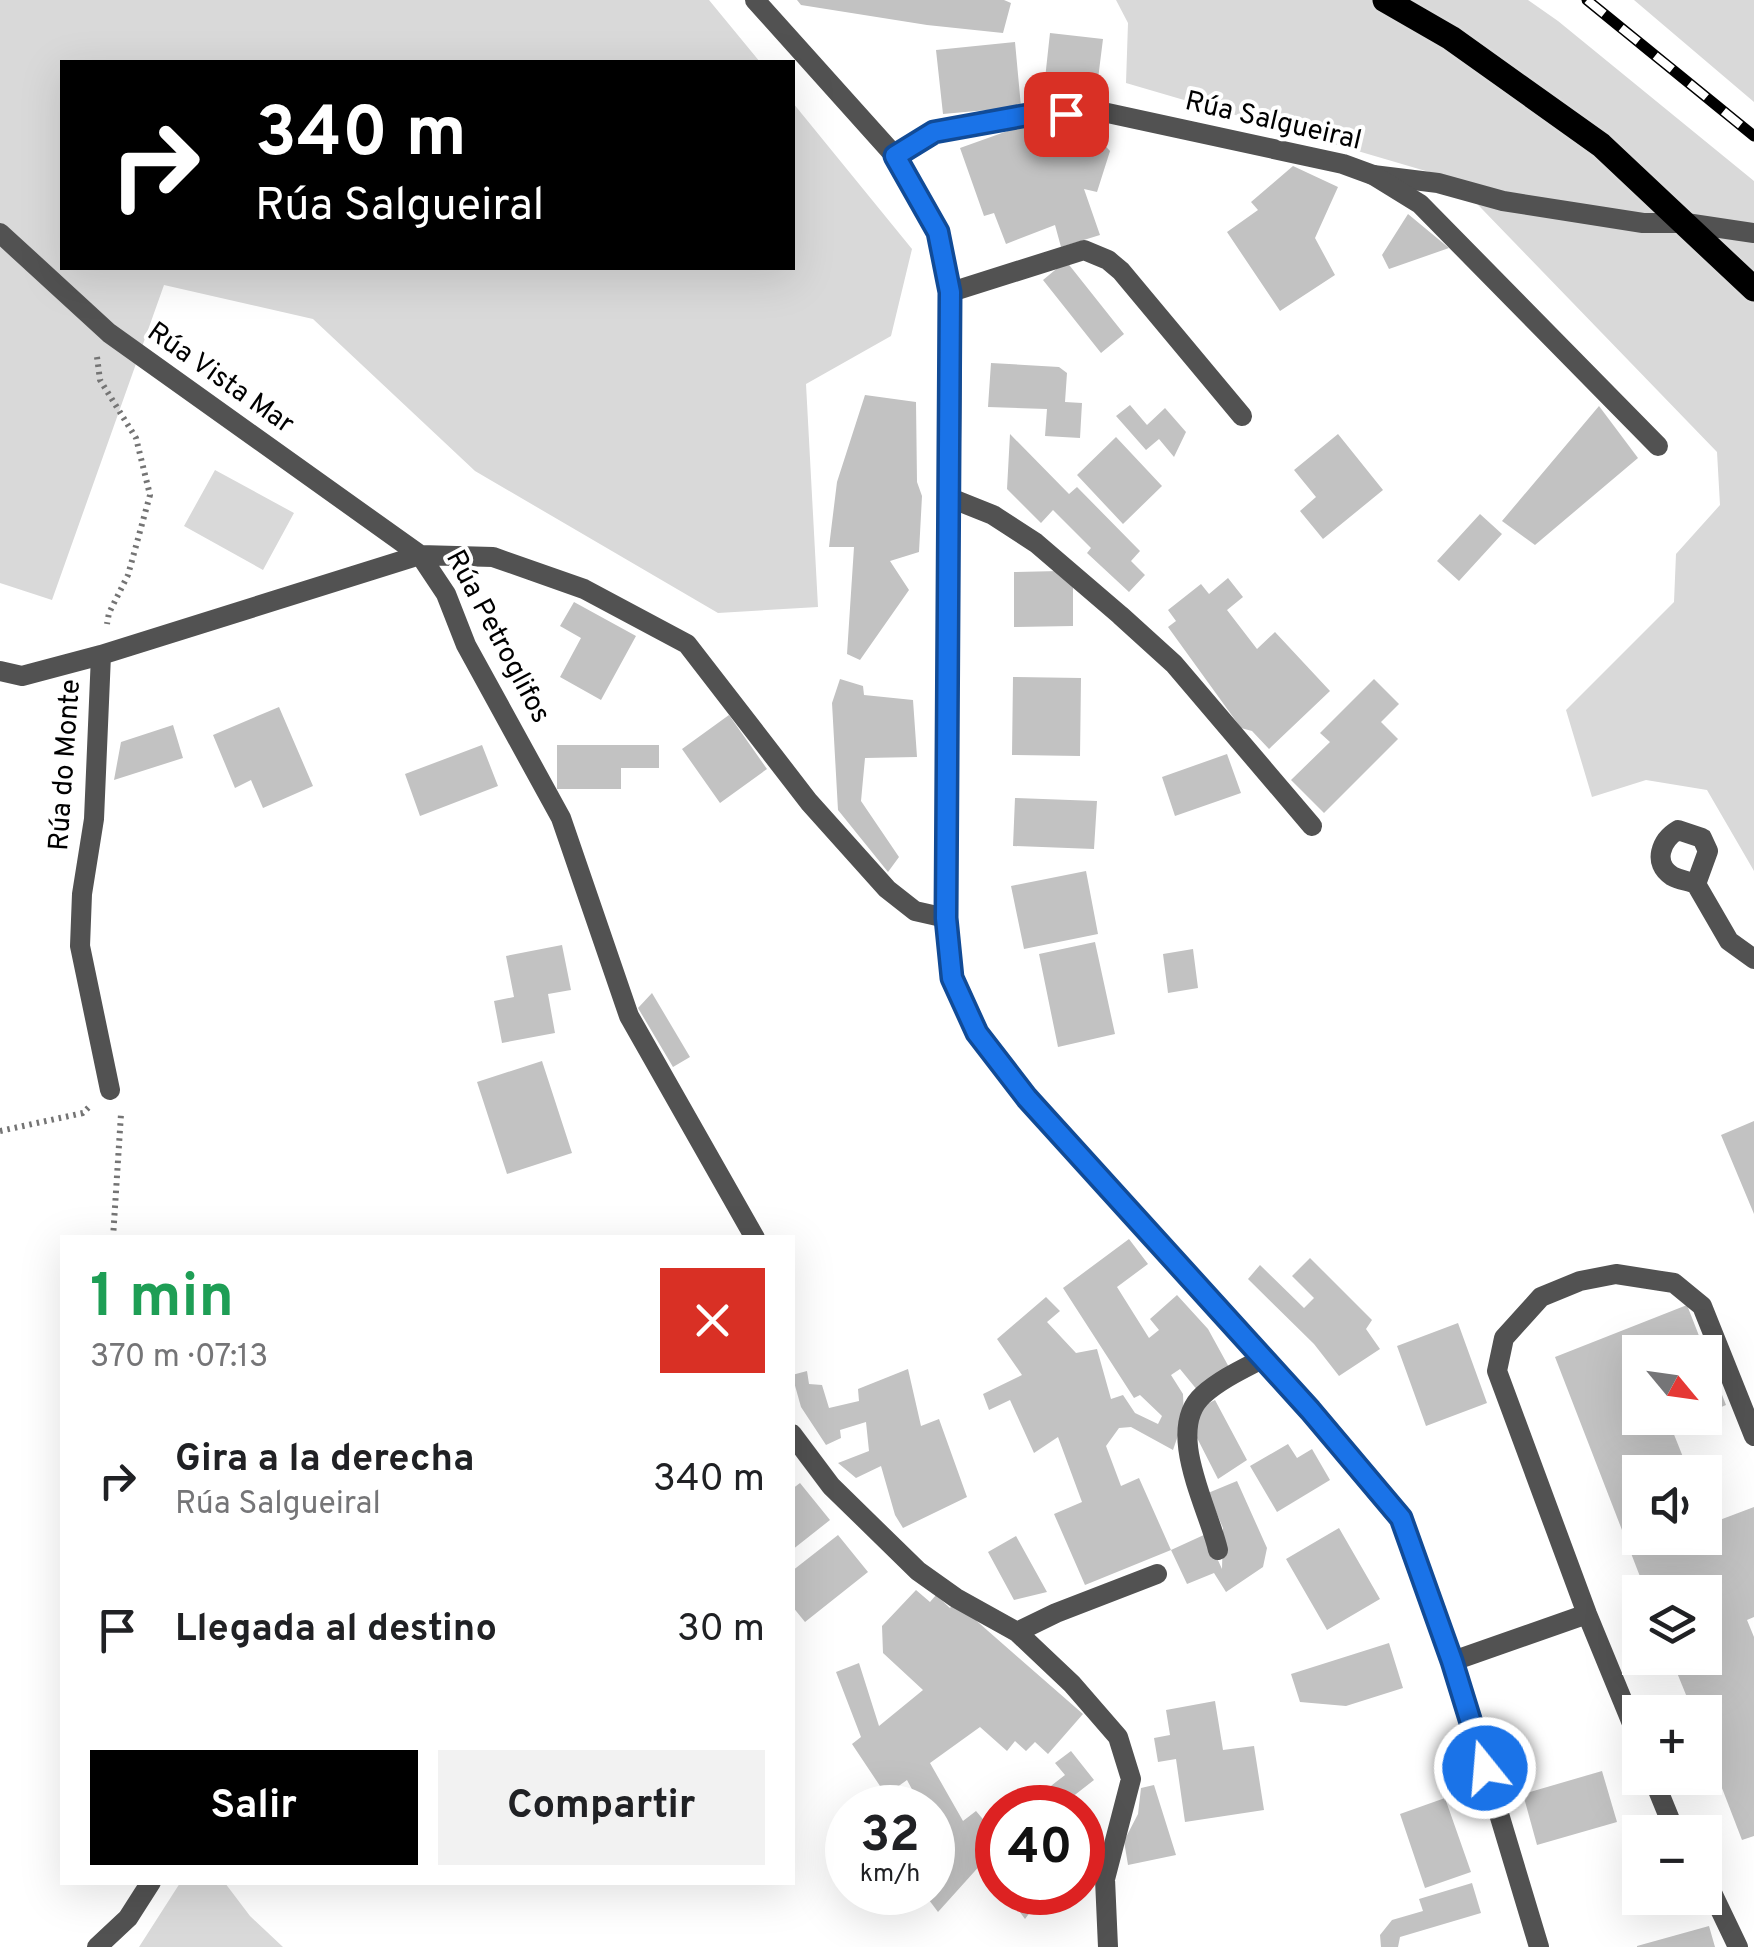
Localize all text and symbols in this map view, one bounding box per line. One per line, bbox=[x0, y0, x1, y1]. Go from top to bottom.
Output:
pin bbox=[1024, 72, 1109, 157]
street label: Rúa Salgueiral bbox=[1181, 84, 1365, 160]
icon: arrive bbox=[1039, 87, 1094, 142]
text: 340 m bbox=[255, 92, 467, 181]
icon: right bbox=[90, 100, 220, 230]
text: Rúa Salgueiral bbox=[255, 179, 544, 236]
street label: Rúa Vista Mar bbox=[139, 315, 301, 443]
street label: Rúa Petroglifos bbox=[436, 544, 558, 730]
street label: Rúa do Monte bbox=[42, 678, 90, 852]
text: 1 min bbox=[90, 1262, 234, 1338]
button: close bbox=[660, 1268, 765, 1373]
north arrow bbox=[1622, 1335, 1722, 1435]
map controls bbox=[1622, 1335, 1722, 1915]
text: 370 m · 07:13 bbox=[90, 1338, 268, 1378]
text: Gira a la derecha bbox=[175, 1436, 474, 1485]
icon: right bbox=[90, 1453, 145, 1508]
button: sound bbox=[1622, 1455, 1722, 1555]
text: 340 m bbox=[653, 1456, 765, 1505]
text: Rúa Salgueiral bbox=[175, 1485, 381, 1525]
button: layers bbox=[1622, 1575, 1722, 1675]
icon: arrive bbox=[90, 1603, 145, 1658]
text: Llegada al destino bbox=[175, 1606, 497, 1655]
text: 30 m bbox=[677, 1606, 765, 1655]
button: + bbox=[1622, 1695, 1722, 1795]
position arrow bbox=[1433, 1716, 1537, 1820]
button: Salir bbox=[90, 1750, 418, 1865]
button: Compartir bbox=[438, 1750, 765, 1865]
speed limit sign: 40 bbox=[975, 1785, 1105, 1915]
text: 32 bbox=[860, 1806, 920, 1869]
button: − bbox=[1622, 1815, 1722, 1915]
text: km/h bbox=[860, 1859, 920, 1891]

